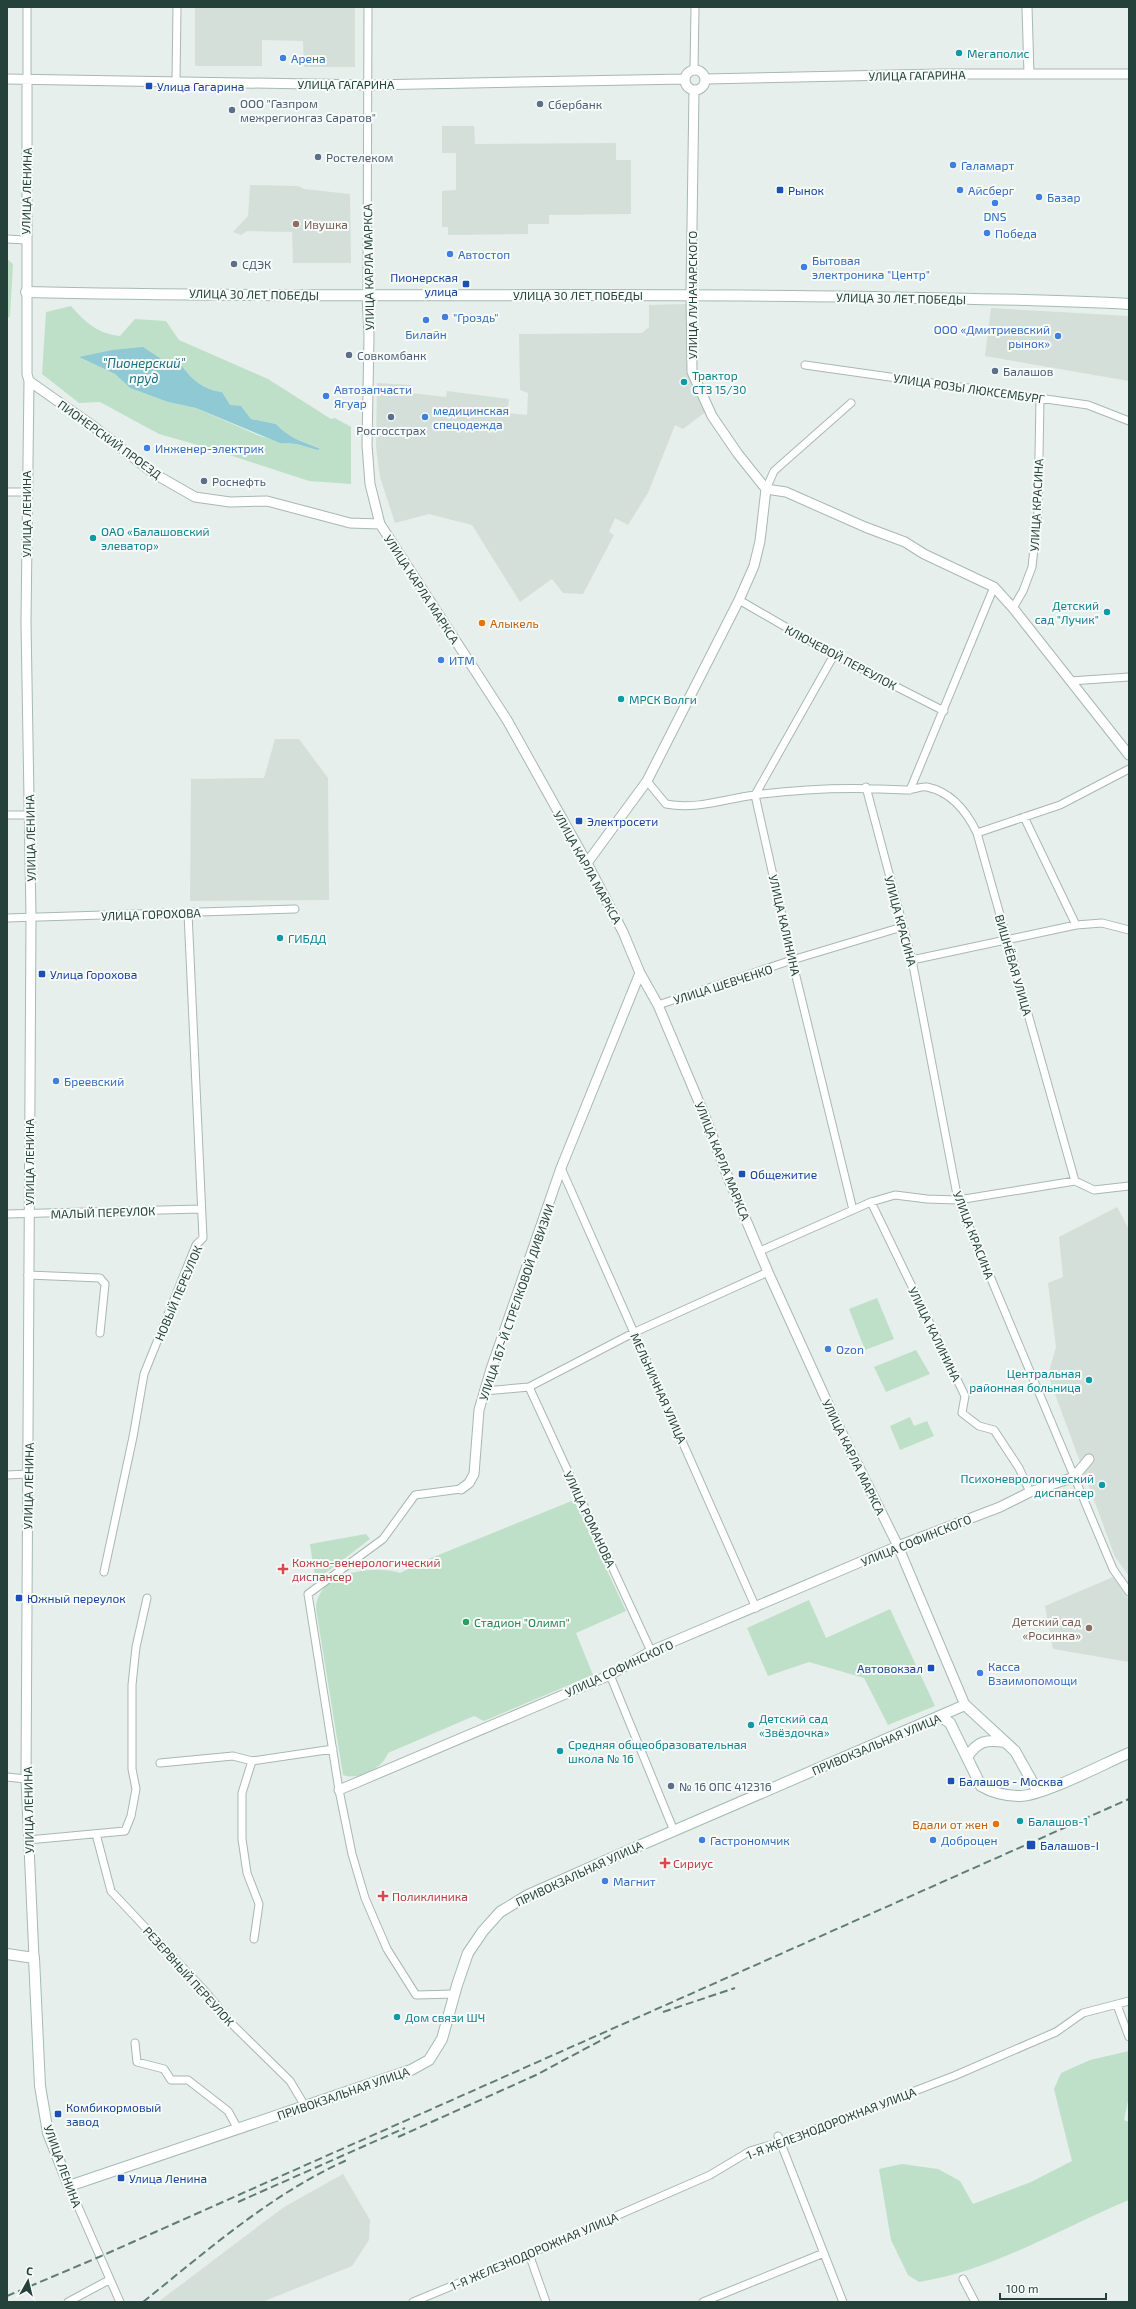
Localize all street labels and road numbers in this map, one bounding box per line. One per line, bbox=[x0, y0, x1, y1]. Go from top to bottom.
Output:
street label: УЛИЦА ГАГАРИНА bbox=[868, 67, 966, 83]
street label: УЛИЦА ГАГАРИНА bbox=[297, 77, 395, 91]
street label: УЛИЦА ЛЕНИНА bbox=[18, 147, 34, 235]
street label: УЛИЦА КАРЛА МАРКСА bbox=[360, 203, 376, 331]
street label: УЛИЦА ЛУНАЧАРСКОГО bbox=[685, 231, 699, 359]
street label: УЛИЦА 30 ЛЕТ ПОБЕДЫ bbox=[189, 286, 319, 302]
street label: УЛИЦА 30 ЛЕТ ПОБЕДЫ bbox=[513, 288, 643, 302]
street label: УЛИЦА 30 ЛЕТ ПОБЕДЫ bbox=[836, 290, 966, 306]
street label: УЛИЦА РОЗЫ ЛЮКСЕМБУРГ bbox=[893, 370, 1045, 406]
street label: ПИОНЕРСКИЙ ПРОЕЗД bbox=[56, 397, 164, 481]
street label: УЛИЦА КРАСИНА bbox=[1027, 458, 1045, 552]
street label: УЛИЦА ЛЕНИНА bbox=[19, 470, 33, 558]
street label: УЛИЦА КАРЛА МАРКСА bbox=[382, 532, 463, 646]
street label: КЛЮЧЕВОЙ ПЕРЕУЛОК bbox=[783, 622, 899, 692]
street label: УЛИЦА ЛЕНИНА bbox=[22, 794, 38, 882]
street label: УЛИЦА КАРЛА МАРКСА bbox=[551, 808, 625, 926]
street label: УЛИЦА КАЛИНИНА bbox=[767, 873, 804, 977]
street label: УЛИЦА КРАСИНА bbox=[882, 874, 920, 968]
street label: УЛИЦА ГОРОХОВА bbox=[101, 905, 202, 923]
street label: ВИШНЁВАЯ УЛИЦА bbox=[993, 913, 1035, 1018]
street label: УЛИЦА ШЕВЧЕНКО bbox=[672, 961, 774, 1007]
street label: УЛИЦА КАРЛА МАРКСА bbox=[693, 1100, 753, 1223]
street label: УЛИЦА ЛЕНИНА bbox=[22, 1118, 36, 1206]
street label: УЛИЦА КРАСИНА bbox=[951, 1189, 997, 1281]
street label: УЛИЦА 167-Й СТРЕЛКОВОЙ ДИВИЗИИ bbox=[476, 1202, 556, 1402]
street label: МАЛЫЙ ПЕРЕУЛОК bbox=[50, 1203, 156, 1221]
street label: НОВЫЙ ПЕРЕУЛОК bbox=[152, 1243, 204, 1343]
street label: УЛИЦА КАЛИНИНА bbox=[906, 1284, 964, 1384]
street label: МЕЛЬНИЧНАЯ УЛИЦА bbox=[628, 1331, 690, 1446]
street label: УЛИЦА КАРЛА МАРКСА bbox=[820, 1397, 888, 1518]
street label: УЛИЦА ЛЕНИНА bbox=[20, 1442, 36, 1530]
street label: УЛИЦА РОМАНОВА bbox=[562, 1469, 619, 1570]
street label: УЛИЦА СОФИНСКОГО bbox=[859, 1511, 973, 1569]
street label: УЛИЦА СОФИНСКОГО bbox=[563, 1637, 675, 1699]
street label: ПРИВОКЗАЛЬНАЯ УЛИЦА bbox=[809, 1710, 943, 1778]
street label: УЛИЦА ЛЕНИНА bbox=[20, 1766, 36, 1854]
street label: ПРИВОКЗАЛЬНАЯ УЛИЦА bbox=[513, 1837, 645, 1909]
street label: РЕЗЕРВНЫЙ ПЕРЕУЛОК bbox=[141, 1924, 237, 2028]
street label: ПРИВОКЗАЛЬНАЯ УЛИЦА bbox=[275, 2064, 411, 2122]
street label: 1-Я ЖЕЛЕЗНОДОРОЖНАЯ УЛИЦА bbox=[744, 2084, 918, 2162]
street label: УЛИЦА ЛЕНИНА bbox=[42, 2123, 85, 2210]
street label: 1-Я ЖЕЛЕЗНОДОРОЖНАЯ УЛИЦА bbox=[448, 2209, 620, 2293]

